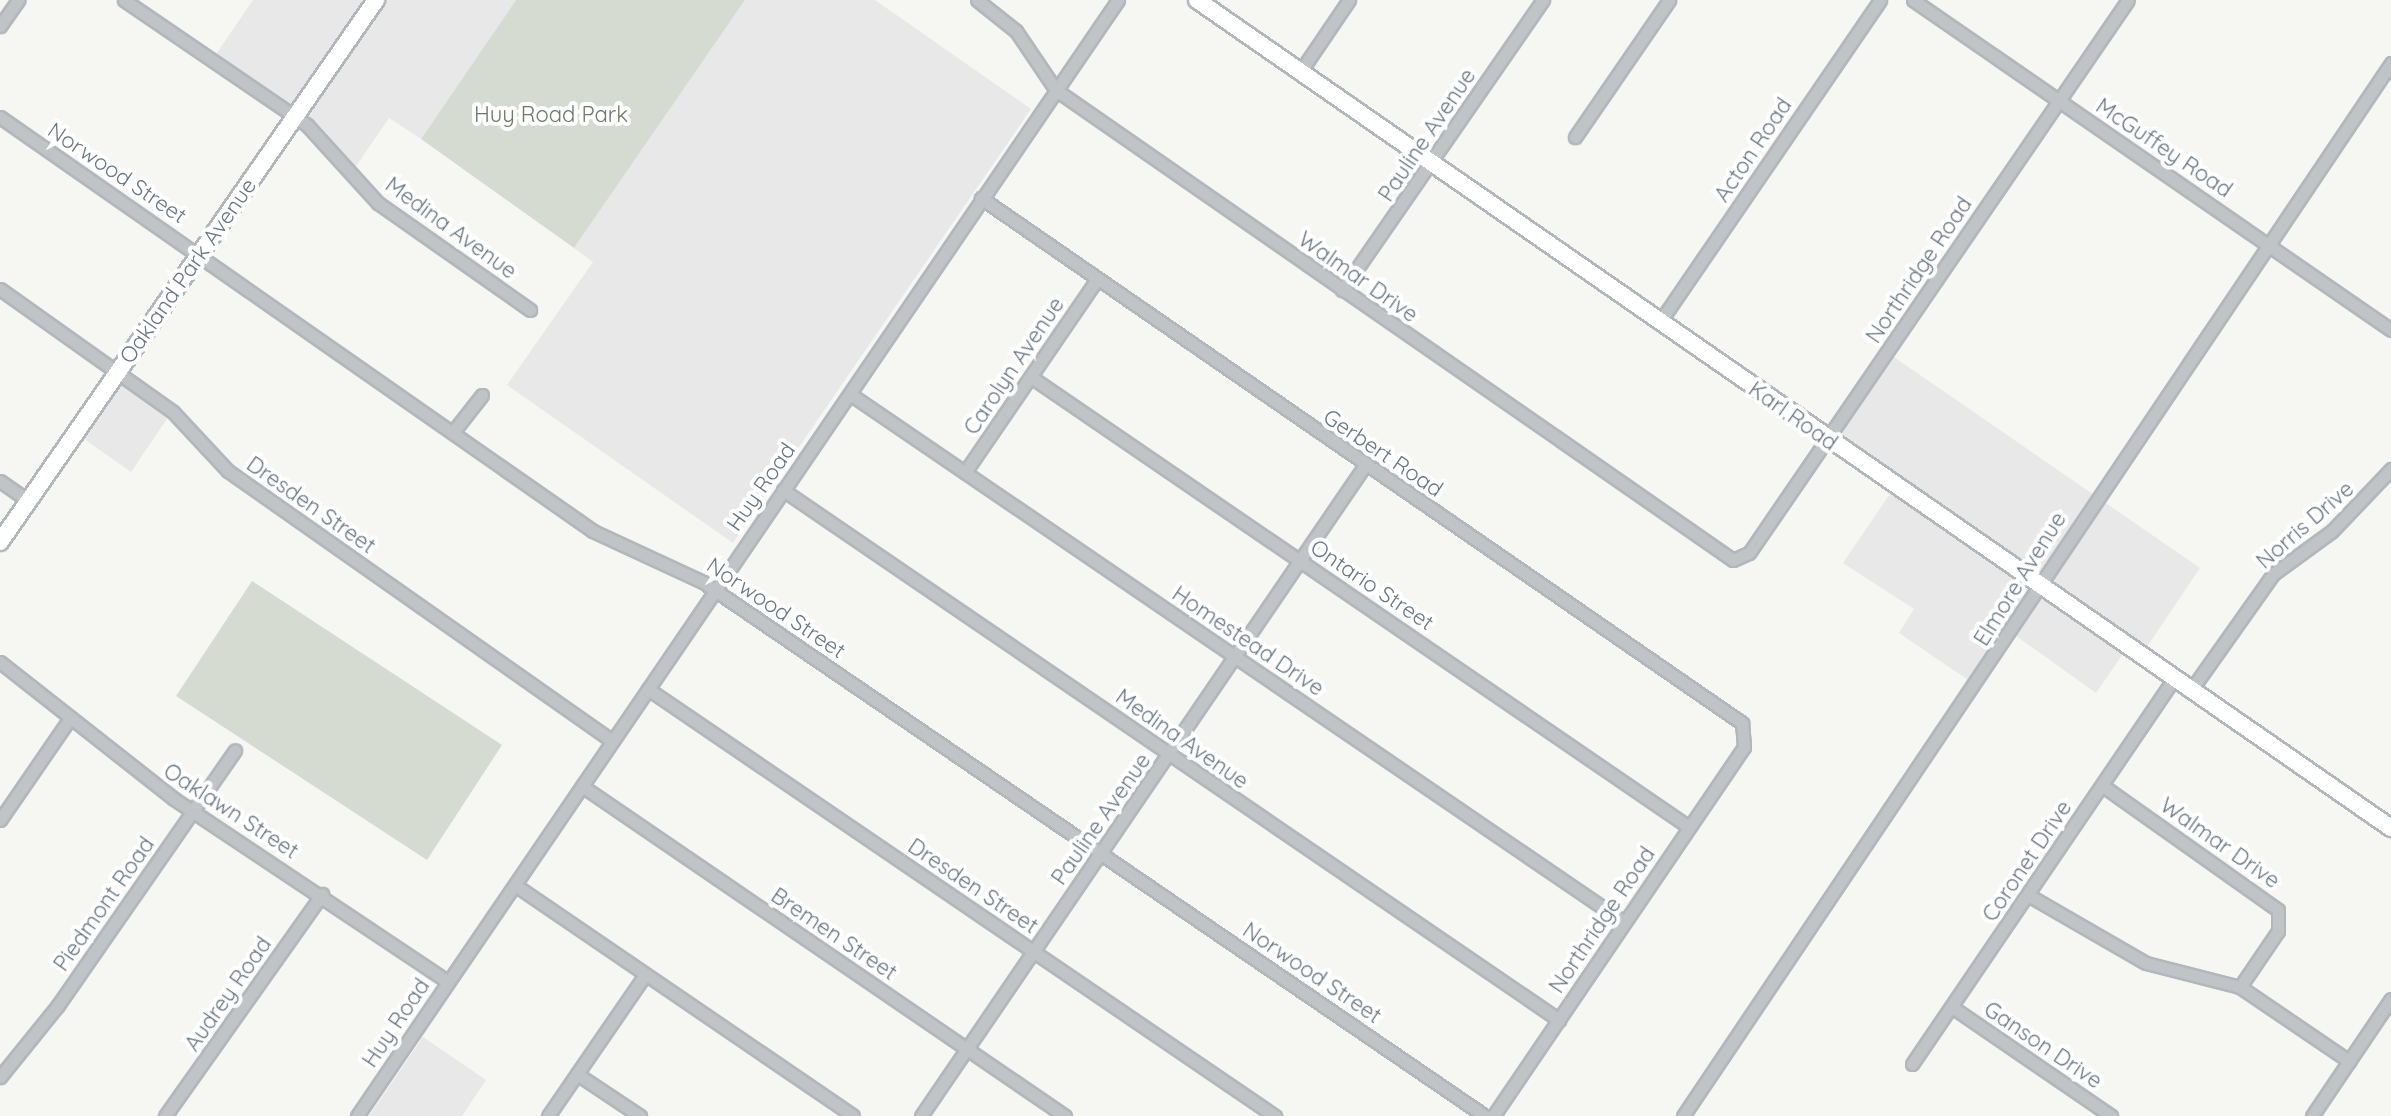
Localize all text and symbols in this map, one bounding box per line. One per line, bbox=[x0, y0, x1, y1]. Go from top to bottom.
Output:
street label: Pauline Avenue bbox=[1373, 63, 1481, 207]
street label: Acton Road bbox=[1709, 93, 1797, 207]
street label: McGuffey Road bbox=[2091, 93, 2237, 203]
park label: Huy Road Park bbox=[474, 102, 628, 128]
street label: Norwood Street bbox=[43, 117, 191, 229]
street label: Medina Avenue bbox=[380, 171, 522, 285]
street label: Oakland Park Avenue bbox=[114, 173, 262, 369]
street label: Northridge Road bbox=[1860, 192, 1978, 348]
street label: Walmar Drive bbox=[1293, 226, 1423, 328]
street label: Carolyn Avenue bbox=[958, 292, 1070, 440]
street label: Karl Road bbox=[1744, 376, 1842, 456]
street label: Gerbert Road bbox=[1318, 403, 1448, 503]
street label: Huy Road bbox=[721, 438, 801, 536]
street label: Dresden Street bbox=[242, 451, 380, 559]
street label: Norris Drive bbox=[2251, 476, 2359, 574]
street label: Elmore Avenue bbox=[1968, 507, 2072, 651]
street label: Ontario Street bbox=[1305, 534, 1439, 636]
street label: Norwood Street bbox=[702, 552, 850, 664]
street label: Homestead Drive bbox=[1167, 580, 1329, 702]
street label: Medina Avenue bbox=[1111, 683, 1253, 795]
street label: Pauline Avenue bbox=[1046, 748, 1156, 890]
street label: Oaklawn Street bbox=[159, 758, 303, 864]
street label: Walmar Drive bbox=[2155, 792, 2285, 894]
street label: Coronet Drive bbox=[1977, 795, 2077, 927]
street label: Piedmont Road bbox=[48, 832, 160, 976]
street label: Dresden Street bbox=[903, 833, 1043, 939]
street label: Northridge Road bbox=[1543, 842, 1661, 998]
street label: Bremen Street bbox=[766, 882, 902, 986]
street label: Norwood Street bbox=[1238, 917, 1386, 1029]
street label: Audrey Road bbox=[179, 932, 277, 1056]
street label: Huy Road bbox=[357, 974, 435, 1072]
street label: Ganson Drive bbox=[1979, 996, 2107, 1094]

